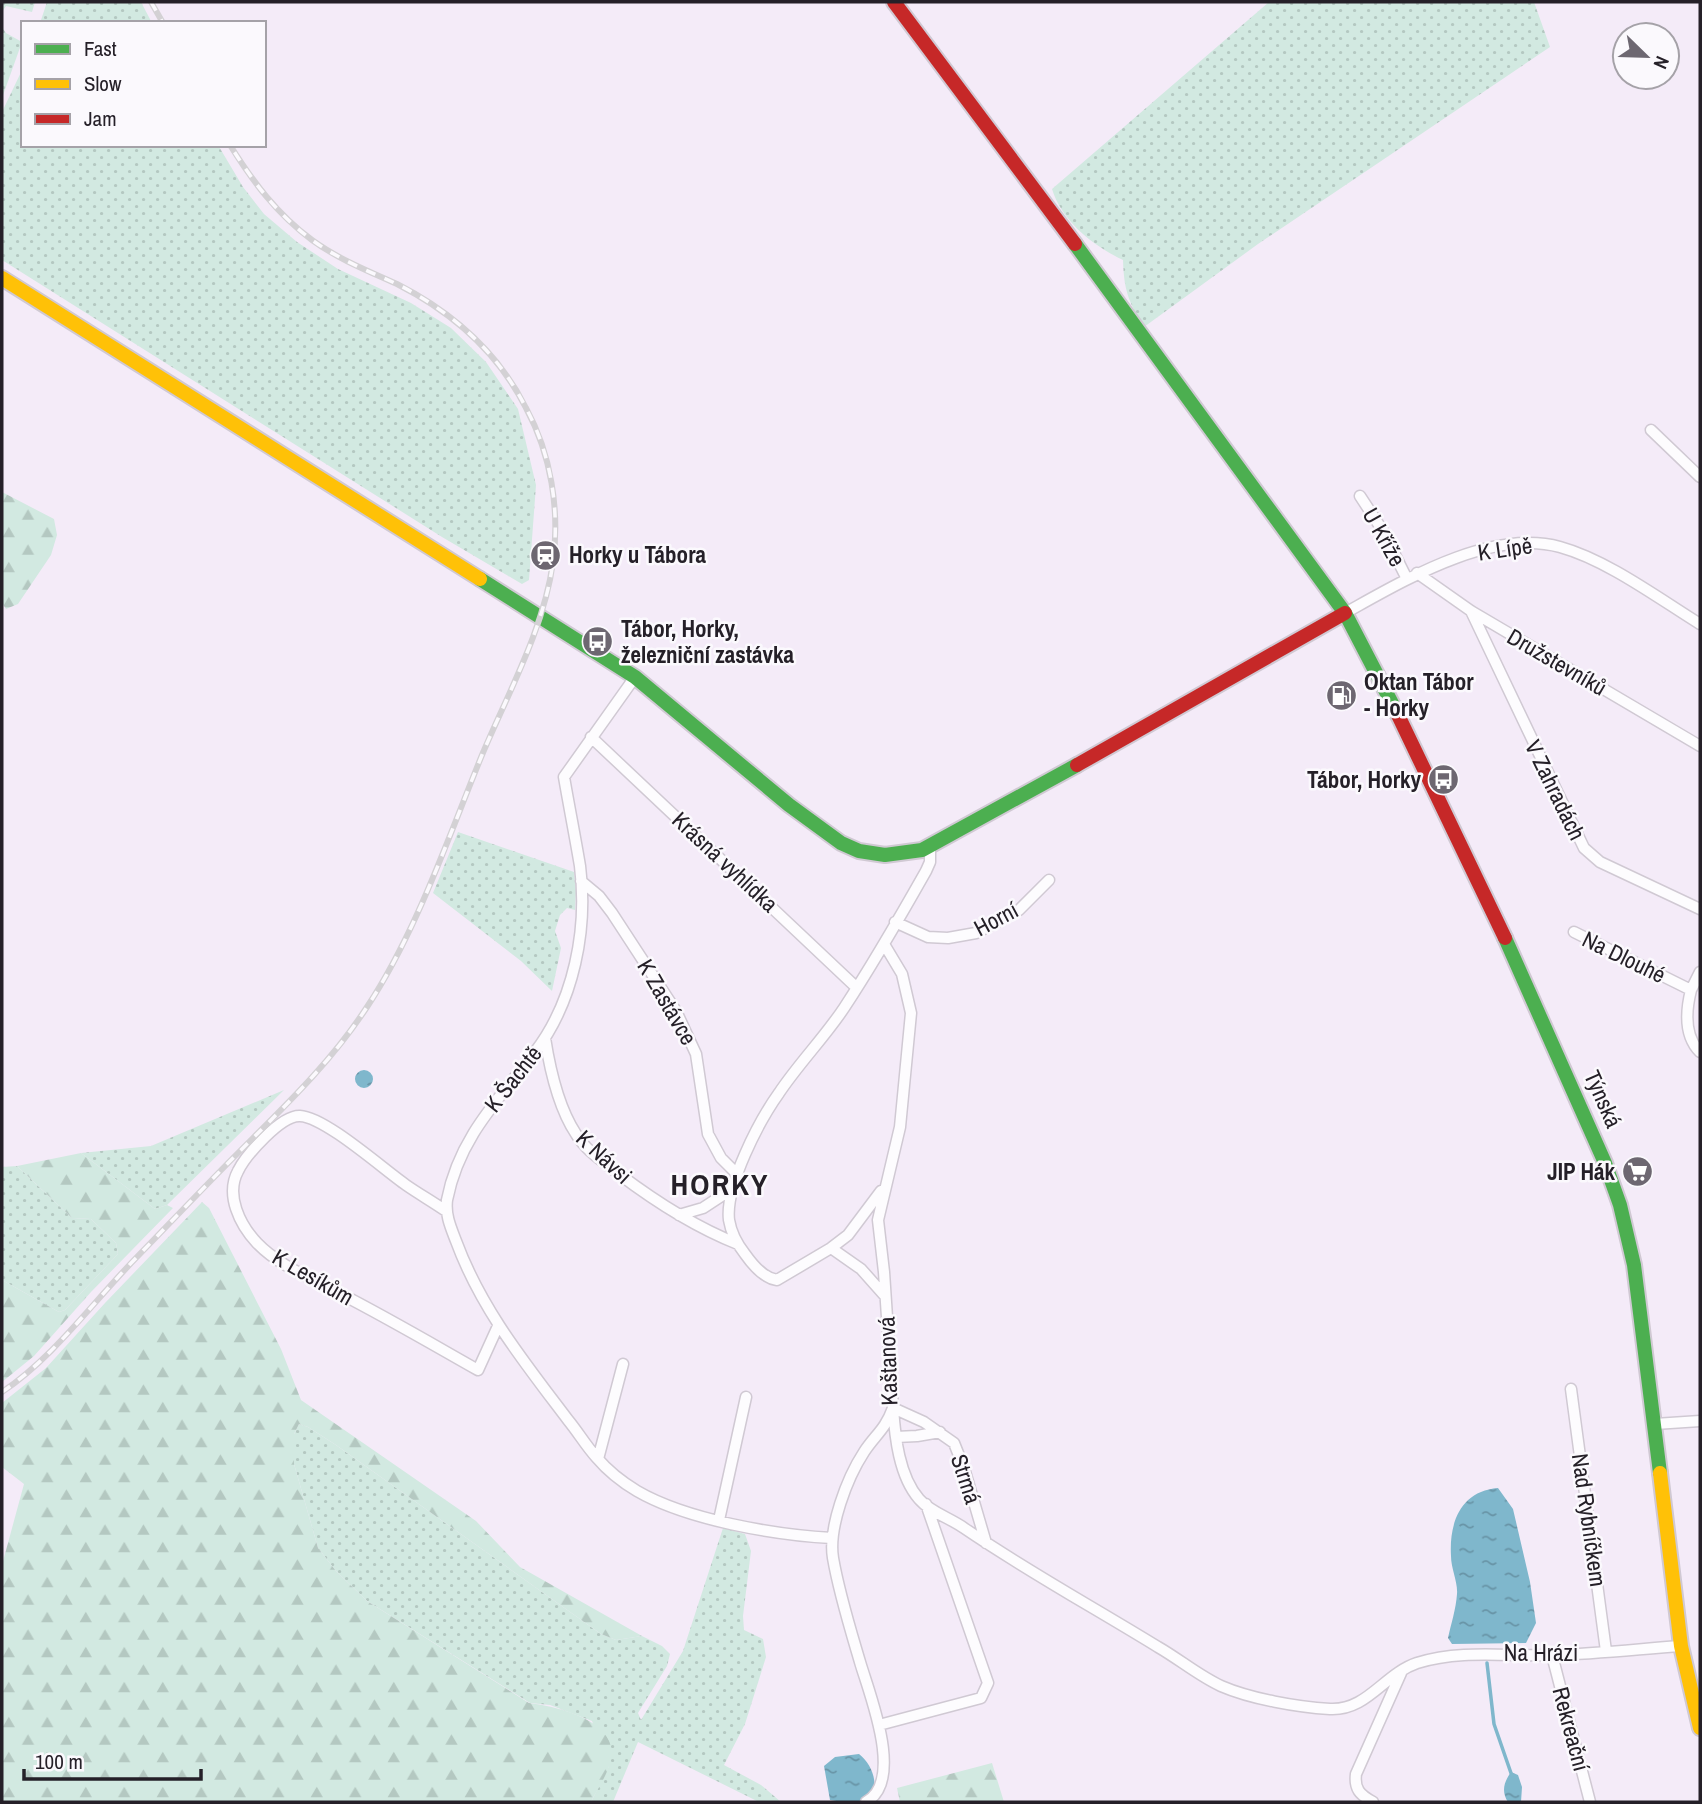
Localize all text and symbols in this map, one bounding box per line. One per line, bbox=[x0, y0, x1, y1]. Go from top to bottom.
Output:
legend bbox=[21, 21, 266, 147]
north arrow bbox=[1611, 21, 1681, 91]
text: Fast bbox=[84, 34, 117, 63]
text: N bbox=[1647, 52, 1676, 73]
text: Slow bbox=[84, 69, 122, 98]
text: Jam bbox=[84, 104, 117, 133]
street label: U Kříže bbox=[1356, 502, 1413, 572]
street label: K Lípě bbox=[1476, 529, 1534, 568]
station icon: Horky u Tábora bbox=[529, 538, 563, 572]
place label: Horky u Tábora bbox=[569, 539, 706, 570]
place label: Tábor, Horky, železniční zastávka bbox=[621, 613, 794, 670]
street label: Družstevníků bbox=[1502, 621, 1613, 703]
bus stop icon: Tábor, Horky, železniční zastávka bbox=[581, 625, 615, 659]
place label: Oktan Tábor - Horky bbox=[1364, 666, 1474, 723]
fuel station icon: Oktan Tábor - Horky bbox=[1324, 678, 1358, 712]
street label: V Zahradách bbox=[1518, 734, 1593, 845]
bus stop icon: Tábor, Horky bbox=[1427, 763, 1461, 797]
place label: Tábor, Horky bbox=[1307, 764, 1422, 795]
street label: Krásná vyhlídka bbox=[666, 805, 785, 919]
street label: Horní bbox=[968, 894, 1024, 943]
street label: Na Dlouhé bbox=[1577, 923, 1671, 990]
street label: K Zastávce bbox=[630, 953, 704, 1050]
street label: K Šachtě bbox=[477, 1039, 548, 1118]
street label: Týnská bbox=[1577, 1065, 1630, 1133]
street label: K Návsi bbox=[570, 1123, 639, 1190]
supermarket icon: JIP Hák bbox=[1621, 1155, 1655, 1189]
place label: JIP Hák bbox=[1547, 1156, 1616, 1187]
district label: HORKY bbox=[671, 1164, 769, 1204]
street label: K Lesíkům bbox=[267, 1241, 360, 1312]
street label: Kaštanová bbox=[870, 1315, 905, 1406]
street label: Strmá bbox=[944, 1450, 989, 1508]
street label: Nad Rybníčkem bbox=[1565, 1451, 1614, 1589]
street label: Na Hrázi bbox=[1504, 1637, 1578, 1668]
street label: Rekreační bbox=[1545, 1683, 1598, 1775]
scale bar bbox=[24, 1738, 201, 1782]
text: 100 m bbox=[35, 1747, 83, 1776]

